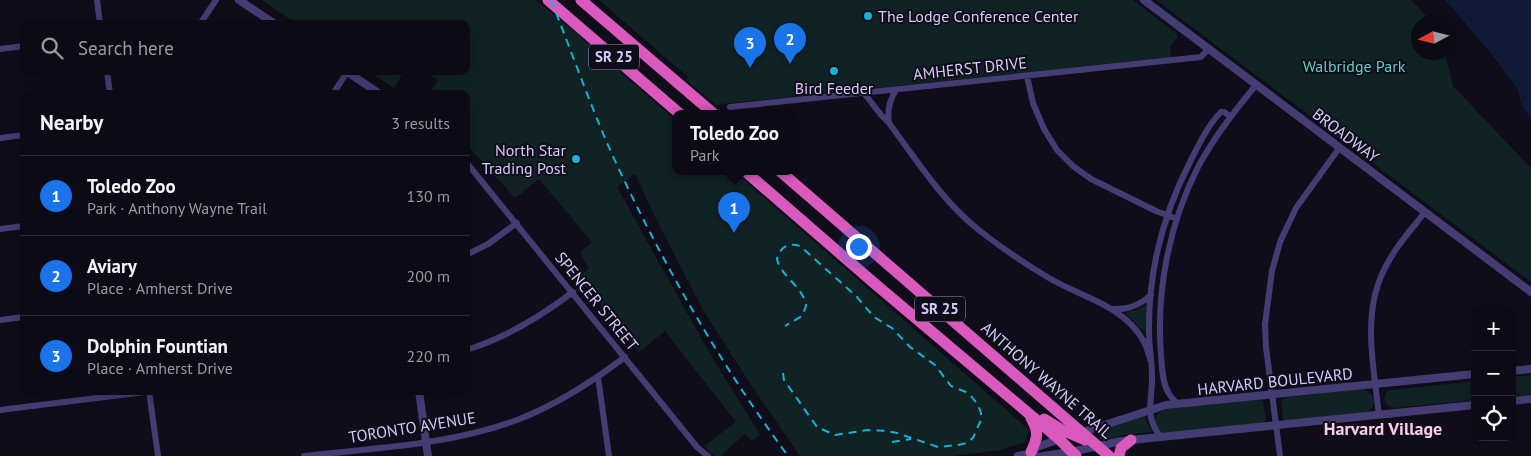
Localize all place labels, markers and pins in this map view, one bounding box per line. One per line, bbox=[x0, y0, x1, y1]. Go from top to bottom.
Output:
place label: The Lodge Conference Center bbox=[878, 6, 1079, 26]
marker: The Lodge Conference Center bbox=[862, 10, 874, 22]
pin: 2 bbox=[774, 23, 806, 64]
pin: 3 bbox=[734, 27, 766, 68]
marker: Bird Feeder bbox=[828, 65, 840, 77]
place label: Bird Feeder bbox=[795, 78, 874, 98]
place label: North Star Trading Post bbox=[482, 140, 567, 178]
marker: North Star Trading Post bbox=[570, 153, 582, 165]
pin: 1 bbox=[718, 192, 750, 233]

